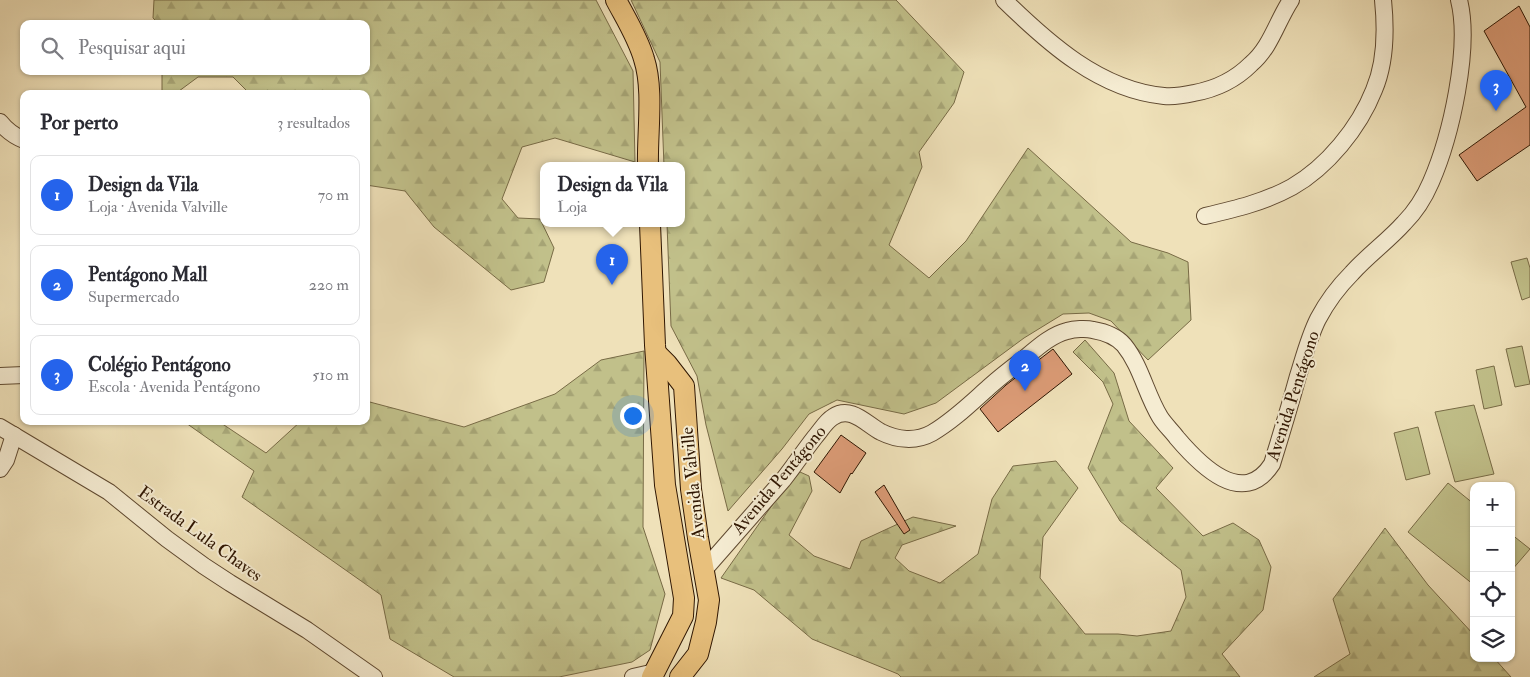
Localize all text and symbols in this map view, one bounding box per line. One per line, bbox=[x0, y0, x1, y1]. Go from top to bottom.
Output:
search box bbox=[20, 20, 370, 75]
icon: search bbox=[38, 34, 66, 62]
text: Pesquisar aqui bbox=[78, 36, 186, 60]
pin: 3 bbox=[1480, 70, 1512, 111]
text: Por perto bbox=[40, 109, 118, 136]
text: 3 resultados bbox=[277, 113, 350, 133]
popup bbox=[540, 162, 685, 227]
text: Design da Vila bbox=[88, 173, 198, 197]
text: Design da Vila bbox=[557, 173, 668, 197]
text: 1 bbox=[54, 185, 60, 205]
text: 70 m bbox=[318, 185, 349, 205]
text: Loja · Avenida Valville bbox=[88, 197, 228, 217]
text: Loja bbox=[557, 197, 587, 217]
pin: 1 bbox=[596, 244, 628, 285]
text: Pentágono Mall bbox=[88, 263, 207, 287]
text: 2 bbox=[53, 275, 61, 295]
text: 220 m bbox=[309, 275, 349, 295]
text: Supermercado bbox=[88, 287, 179, 307]
street label: Avenida Pentágono bbox=[1261, 328, 1325, 465]
pin: 2 bbox=[1009, 350, 1041, 391]
text: Colégio Pentágono bbox=[88, 353, 231, 377]
text: 3 bbox=[54, 365, 60, 385]
text: 510 m bbox=[312, 365, 349, 385]
text: Escola · Avenida Pentágono bbox=[88, 377, 260, 397]
your location bbox=[620, 403, 646, 429]
street label: Avenida Pentágono bbox=[726, 420, 832, 540]
street label: Avenida Valville bbox=[676, 425, 710, 541]
street label: Estrada Lula Chaves bbox=[133, 481, 267, 587]
map controls bbox=[1470, 482, 1515, 662]
button: + bbox=[1470, 482, 1515, 527]
button: − bbox=[1470, 527, 1515, 572]
button: locate bbox=[1470, 572, 1515, 617]
button: layers bbox=[1470, 617, 1515, 662]

